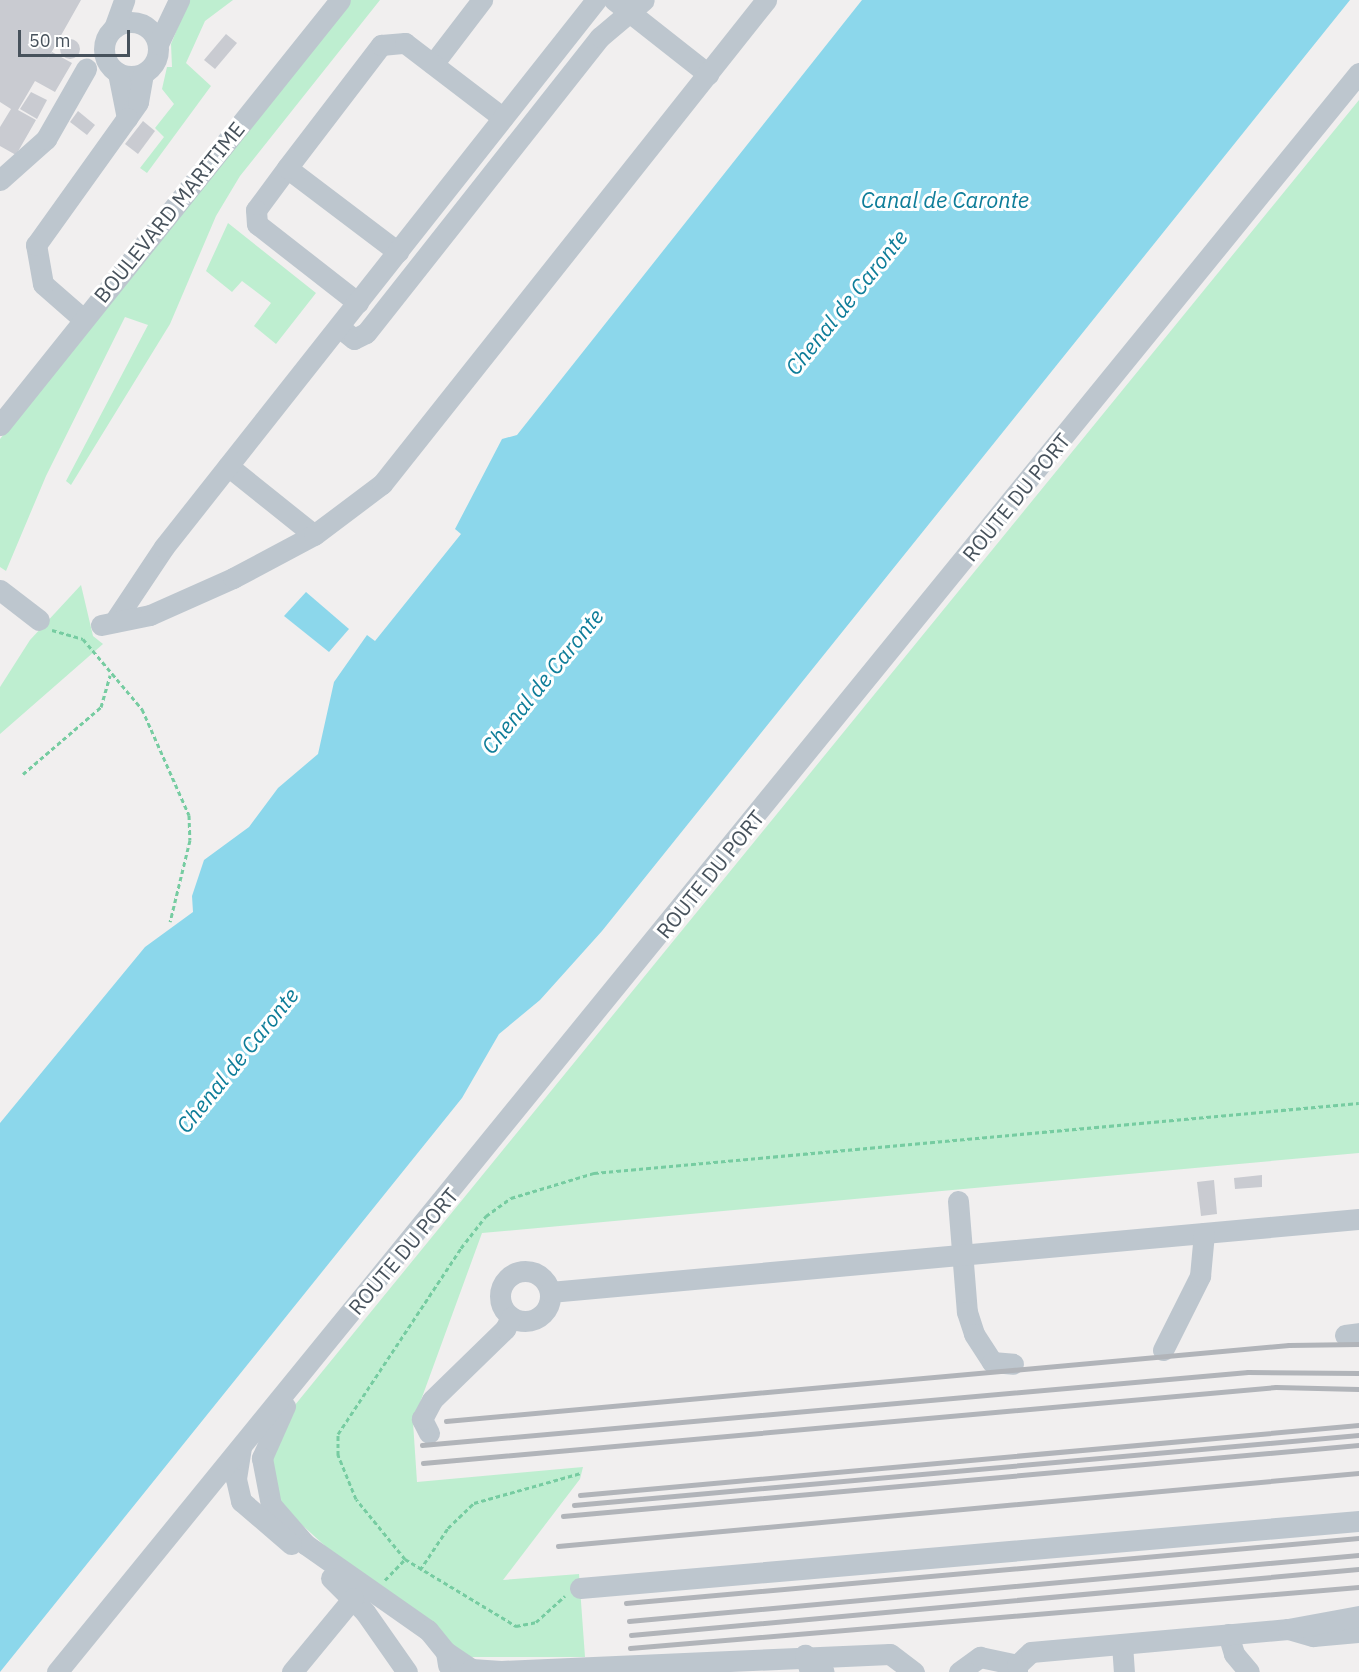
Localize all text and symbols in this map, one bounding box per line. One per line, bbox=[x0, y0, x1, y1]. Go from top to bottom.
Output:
scale bar bbox=[21, 18, 134, 56]
text: 50 m bbox=[29, 29, 71, 52]
street label: BOULEVARD MARITIME bbox=[88, 117, 250, 307]
water label: Canal de Caronte bbox=[861, 187, 1029, 213]
water label: Chenal de Caronte bbox=[779, 224, 913, 380]
street label: ROUTE DU PORT bbox=[957, 428, 1075, 566]
water label: Chenal de Caronte bbox=[475, 603, 609, 759]
street label: ROUTE DU PORT bbox=[651, 805, 769, 943]
water label: Chenal de Caronte bbox=[170, 982, 304, 1138]
street label: ROUTE DU PORT bbox=[343, 1183, 463, 1319]

